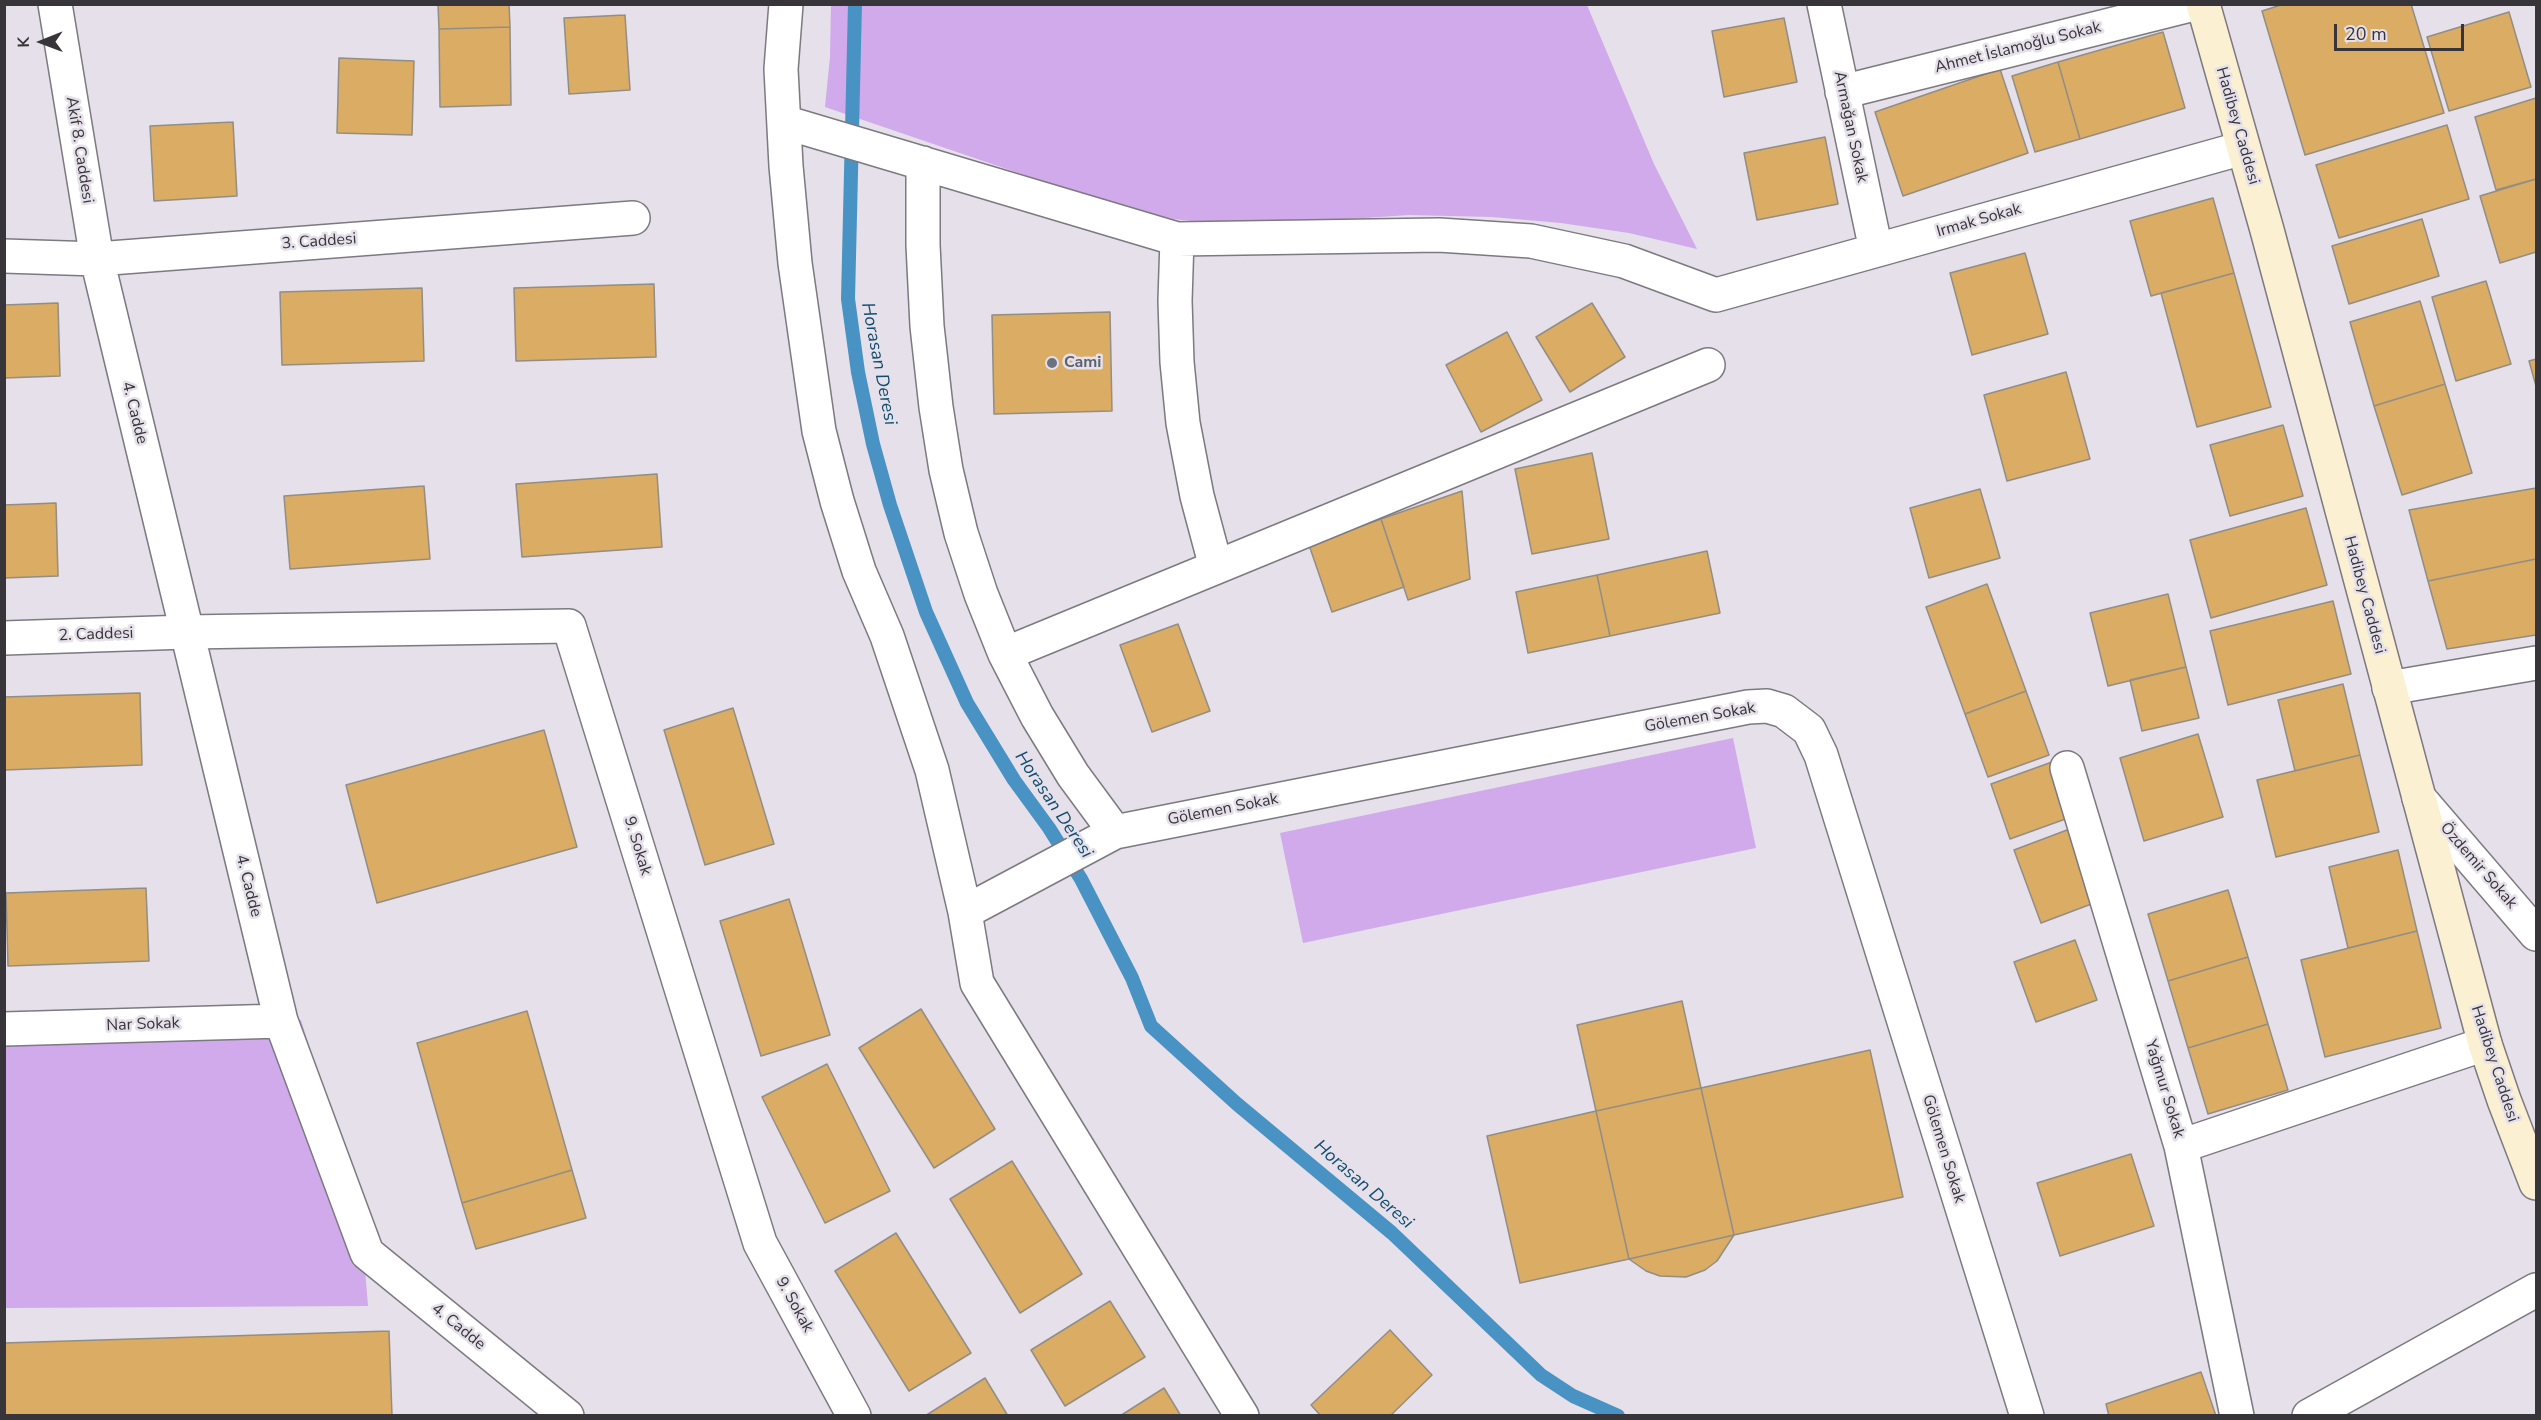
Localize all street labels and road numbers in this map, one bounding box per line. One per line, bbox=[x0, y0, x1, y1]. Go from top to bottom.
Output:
street label: Ahmet İslamoğlu Sokak bbox=[1933, 18, 2103, 78]
street label: Hadibey Caddesi bbox=[2211, 65, 2263, 187]
street label: Armağan Sokak bbox=[1829, 69, 1871, 185]
street label: Akif 8. Caddesi bbox=[61, 95, 97, 205]
street label: Irmak Sokak bbox=[1934, 200, 2024, 242]
street label: 3. Caddesi bbox=[281, 230, 357, 254]
street label: 4. Cadde bbox=[117, 380, 151, 446]
street label: Hadibey Caddesi bbox=[2339, 534, 2389, 656]
street label: 2. Caddesi bbox=[58, 624, 134, 646]
street label: Gölemen Sokak bbox=[1643, 699, 1757, 737]
street label: Gölemen Sokak bbox=[1166, 790, 1280, 830]
street label: 9. Sokak bbox=[619, 814, 655, 878]
street label: Özdemir Sokak bbox=[2435, 819, 2521, 913]
street label: 4. Cadde bbox=[231, 853, 265, 919]
street label: Hadibey Caddesi bbox=[2466, 1003, 2522, 1125]
street label: Nar Sokak bbox=[106, 1014, 180, 1036]
street label: Yağmur Sokak bbox=[2140, 1038, 2188, 1140]
street label: Gölemen Sokak bbox=[1917, 1093, 1969, 1205]
street label: 9. Sokak bbox=[771, 1274, 817, 1336]
street label: 4. Cadde bbox=[427, 1300, 489, 1354]

